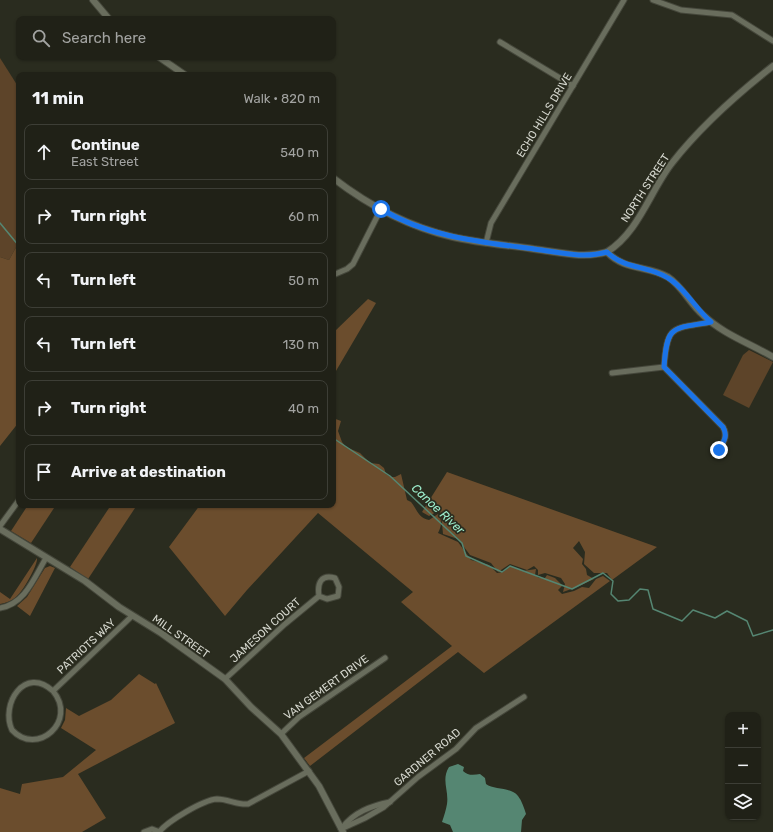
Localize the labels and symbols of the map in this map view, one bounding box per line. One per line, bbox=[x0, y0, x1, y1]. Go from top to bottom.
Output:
street label: ECHO HILLS DRIVE bbox=[514, 70, 575, 160]
street label: NORTH STREET bbox=[618, 151, 673, 225]
route start bbox=[372, 200, 390, 218]
route end bbox=[710, 441, 728, 459]
water label: Canoe River bbox=[409, 481, 468, 537]
street label: JAMESON COURT bbox=[227, 595, 304, 665]
street label: MILL STREET bbox=[150, 612, 212, 661]
street label: PATRIOTS WAY bbox=[55, 616, 118, 677]
street label: VAN GEMERT DRIVE bbox=[281, 652, 371, 722]
street label: GARDNER ROAD bbox=[391, 726, 463, 789]

